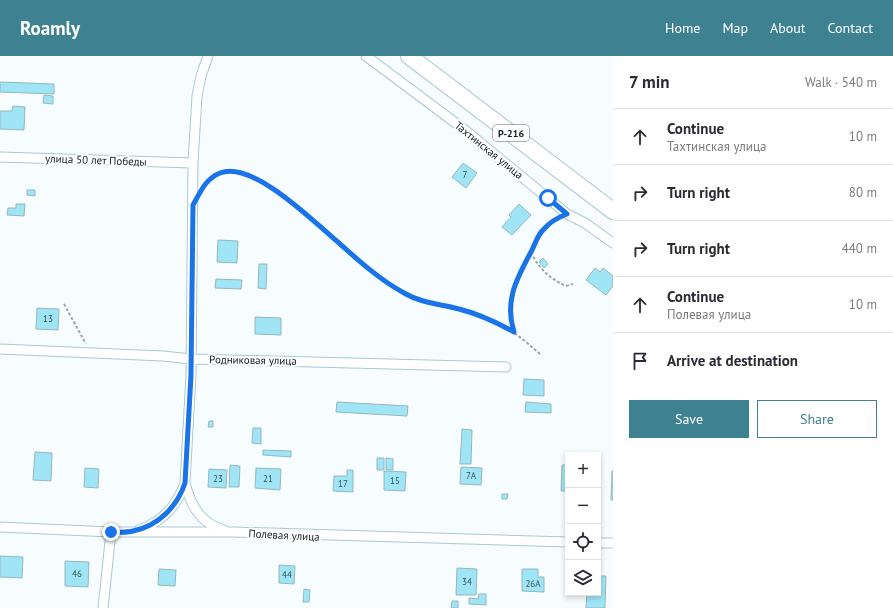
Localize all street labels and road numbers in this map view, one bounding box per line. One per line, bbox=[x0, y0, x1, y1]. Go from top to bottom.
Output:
street label: Тахтинская улица bbox=[452, 118, 526, 182]
road number: Р-216 bbox=[493, 125, 529, 141]
street label: улица 50 лет Победы bbox=[45, 151, 147, 169]
street label: Родниковая улица bbox=[209, 352, 297, 368]
street label: Полевая улица bbox=[248, 526, 320, 544]

